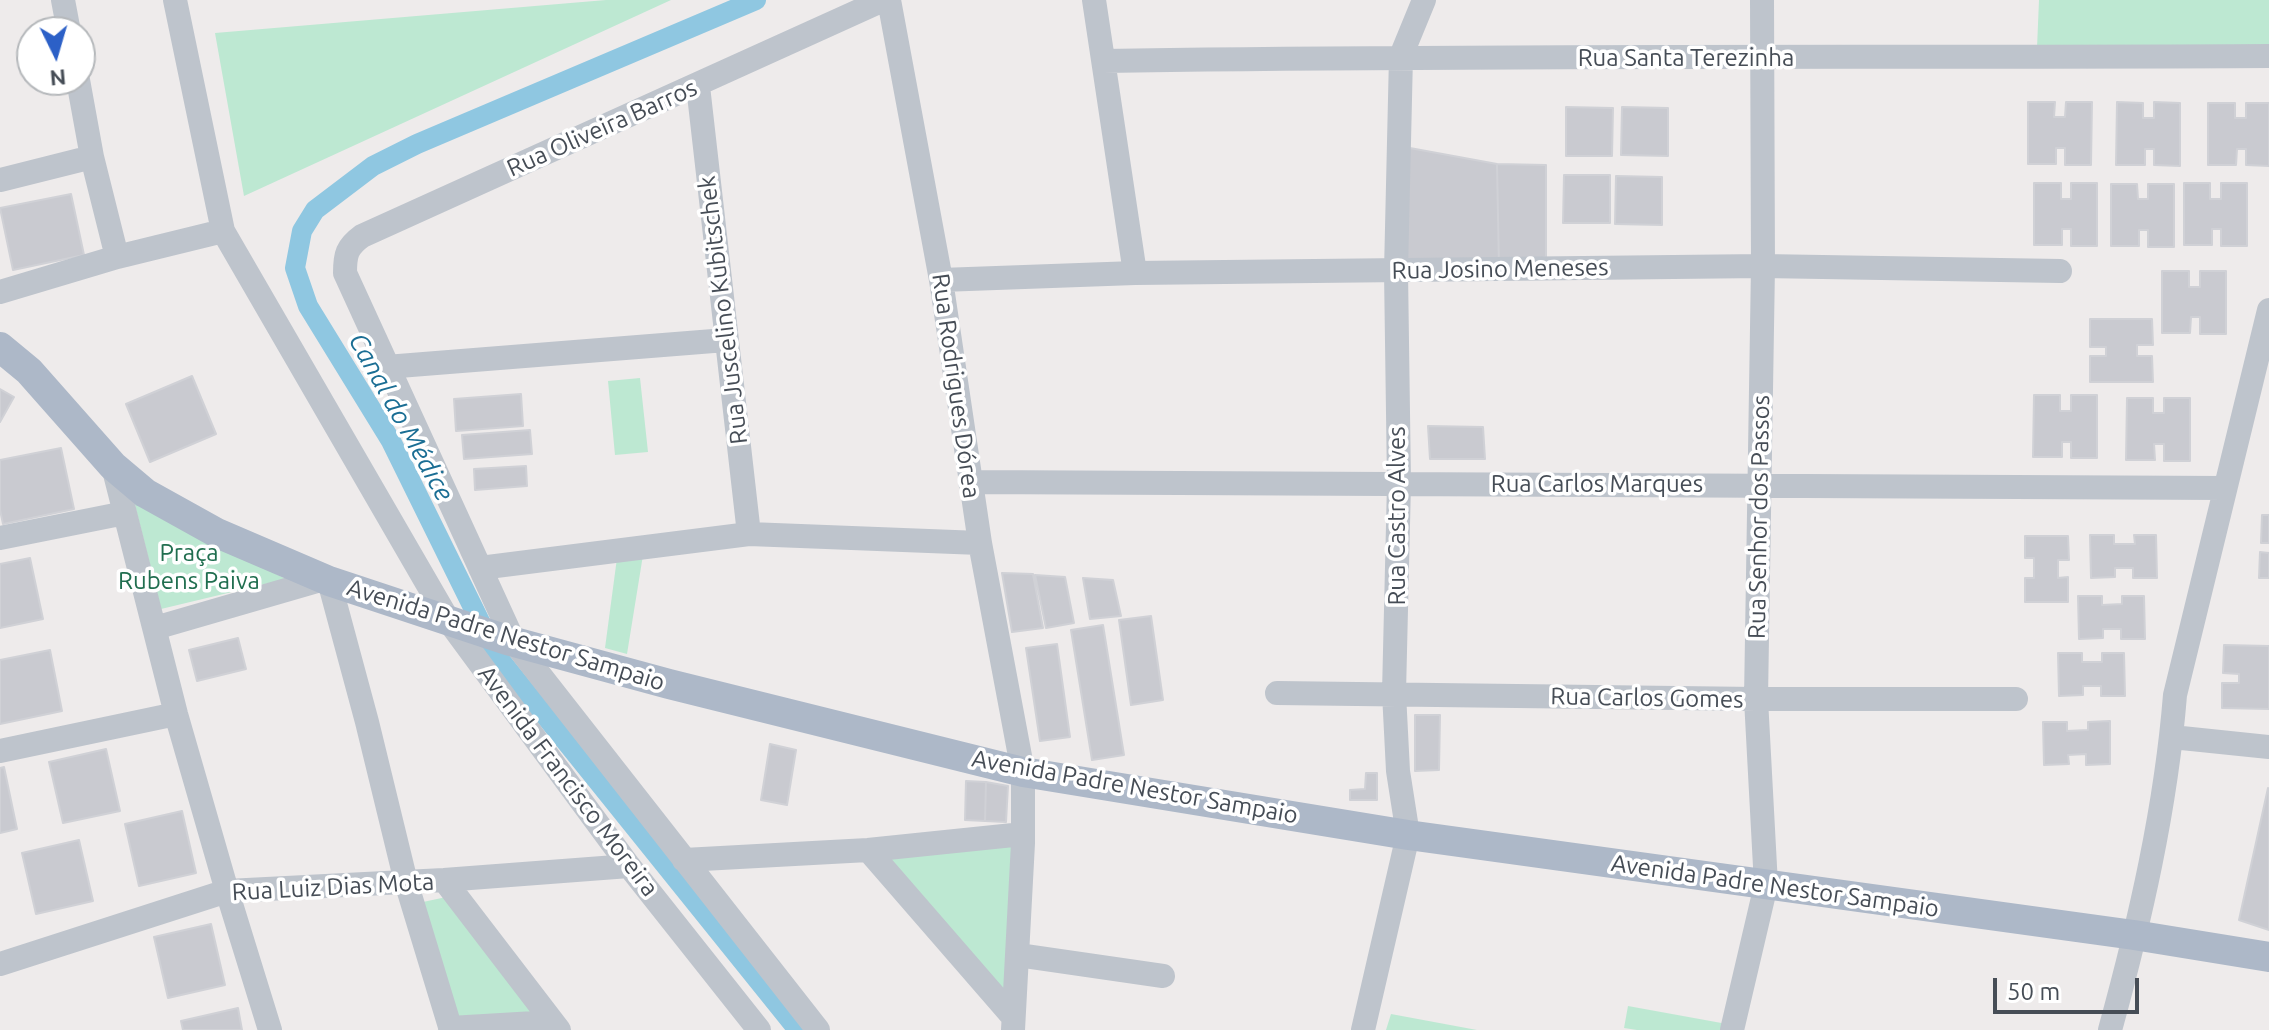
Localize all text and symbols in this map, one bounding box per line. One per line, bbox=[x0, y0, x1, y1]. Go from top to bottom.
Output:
north arrow bbox=[16, 16, 96, 96]
street label: Rua Santa Terezinha bbox=[1578, 44, 1794, 72]
text: N bbox=[49, 65, 67, 92]
street label: Rua Oliveira Barros bbox=[502, 73, 702, 183]
street label: Rua Juscelino Kubitschek bbox=[692, 174, 754, 446]
street label: Rua Josino Meneses bbox=[1391, 253, 1609, 285]
street label: Rua Rodrigues Dórea bbox=[926, 272, 986, 500]
water label: Canal do Médice bbox=[342, 328, 460, 506]
street label: Rua Senhor dos Passos bbox=[1742, 395, 1776, 639]
street label: Rua Castro Alves bbox=[1383, 426, 1411, 606]
street label: Rua Carlos Marques bbox=[1491, 470, 1703, 498]
park label: Praça Rubens Paiva bbox=[118, 539, 260, 595]
street label: Avenida Padre Nestor Sampaio bbox=[344, 573, 668, 697]
street label: Avenida Francisco Moreira bbox=[472, 660, 664, 902]
street label: Rua Carlos Gomes bbox=[1550, 682, 1744, 714]
street label: Avenida Padre Nestor Sampaio bbox=[970, 744, 1300, 830]
street label: Avenida Padre Nestor Sampaio bbox=[1609, 849, 1941, 923]
street label: Rua Luiz Dias Mota bbox=[231, 867, 435, 907]
scale bar bbox=[1997, 962, 2143, 1012]
text: 50 m bbox=[2007, 978, 2060, 1005]

